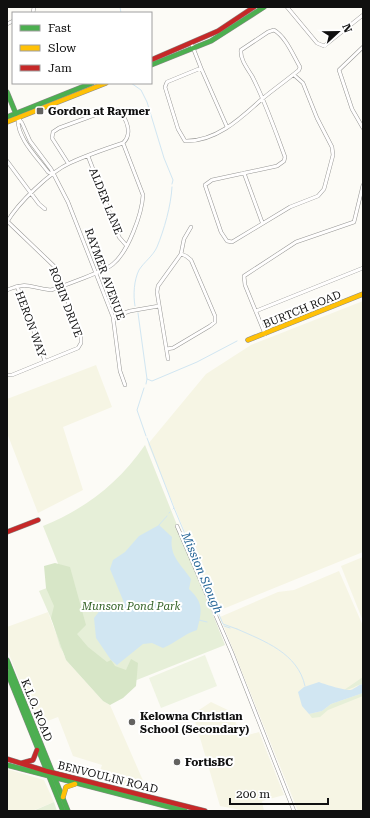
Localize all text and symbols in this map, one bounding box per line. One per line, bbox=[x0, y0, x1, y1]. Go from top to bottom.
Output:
legend bbox=[12, 12, 152, 84]
north arrow bbox=[318, 12, 358, 52]
text: Fast bbox=[48, 21, 72, 35]
text: N bbox=[339, 22, 355, 35]
text: Slow bbox=[48, 41, 76, 55]
text: Jam bbox=[48, 61, 72, 75]
place label: Gordon at Raymer bbox=[48, 105, 150, 118]
marker: Gordon at Raymer bbox=[35, 106, 45, 116]
street label: ALDER LANE bbox=[86, 166, 125, 236]
street label: RAYMER AVENUE bbox=[82, 226, 127, 322]
street label: ROBIN DRIVE bbox=[46, 265, 85, 339]
street label: BURTCH ROAD bbox=[261, 288, 343, 331]
street label: HERON WAY bbox=[13, 289, 49, 359]
water label: Mission Slough bbox=[178, 529, 225, 616]
park label: Munson Pond Park bbox=[81, 600, 180, 613]
street label: K.L.O. ROAD bbox=[18, 677, 55, 743]
place label: Kelowna Christian School (Secondary) bbox=[140, 710, 249, 736]
marker: Kelowna Christian School (Secondary) bbox=[127, 717, 137, 727]
place label: FortisBC bbox=[185, 756, 233, 769]
marker: FortisBC bbox=[172, 757, 182, 767]
street label: BENVOULIN ROAD bbox=[56, 759, 159, 796]
scale bar bbox=[230, 780, 328, 806]
text: 200 m bbox=[236, 787, 270, 801]

